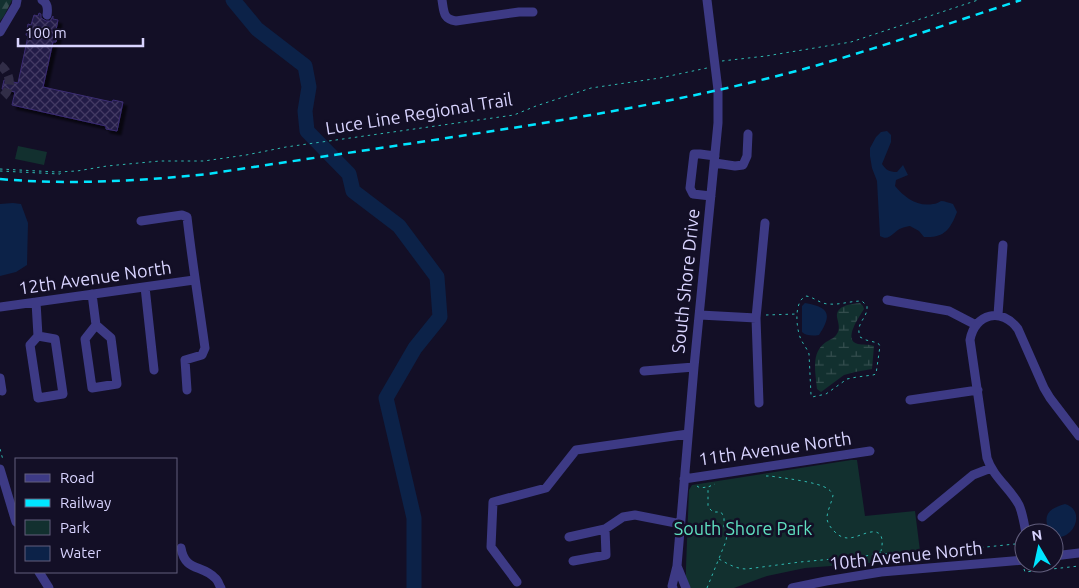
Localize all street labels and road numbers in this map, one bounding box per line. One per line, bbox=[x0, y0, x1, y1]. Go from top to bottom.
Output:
street label: Luce Line Regional Trail bbox=[324, 88, 514, 138]
street label: South Shore Drive bbox=[667, 208, 703, 354]
street label: 12th Avenue North bbox=[17, 256, 173, 298]
street label: 11th Avenue North bbox=[697, 427, 853, 469]
street label: 10th Avenue North bbox=[828, 537, 984, 573]

